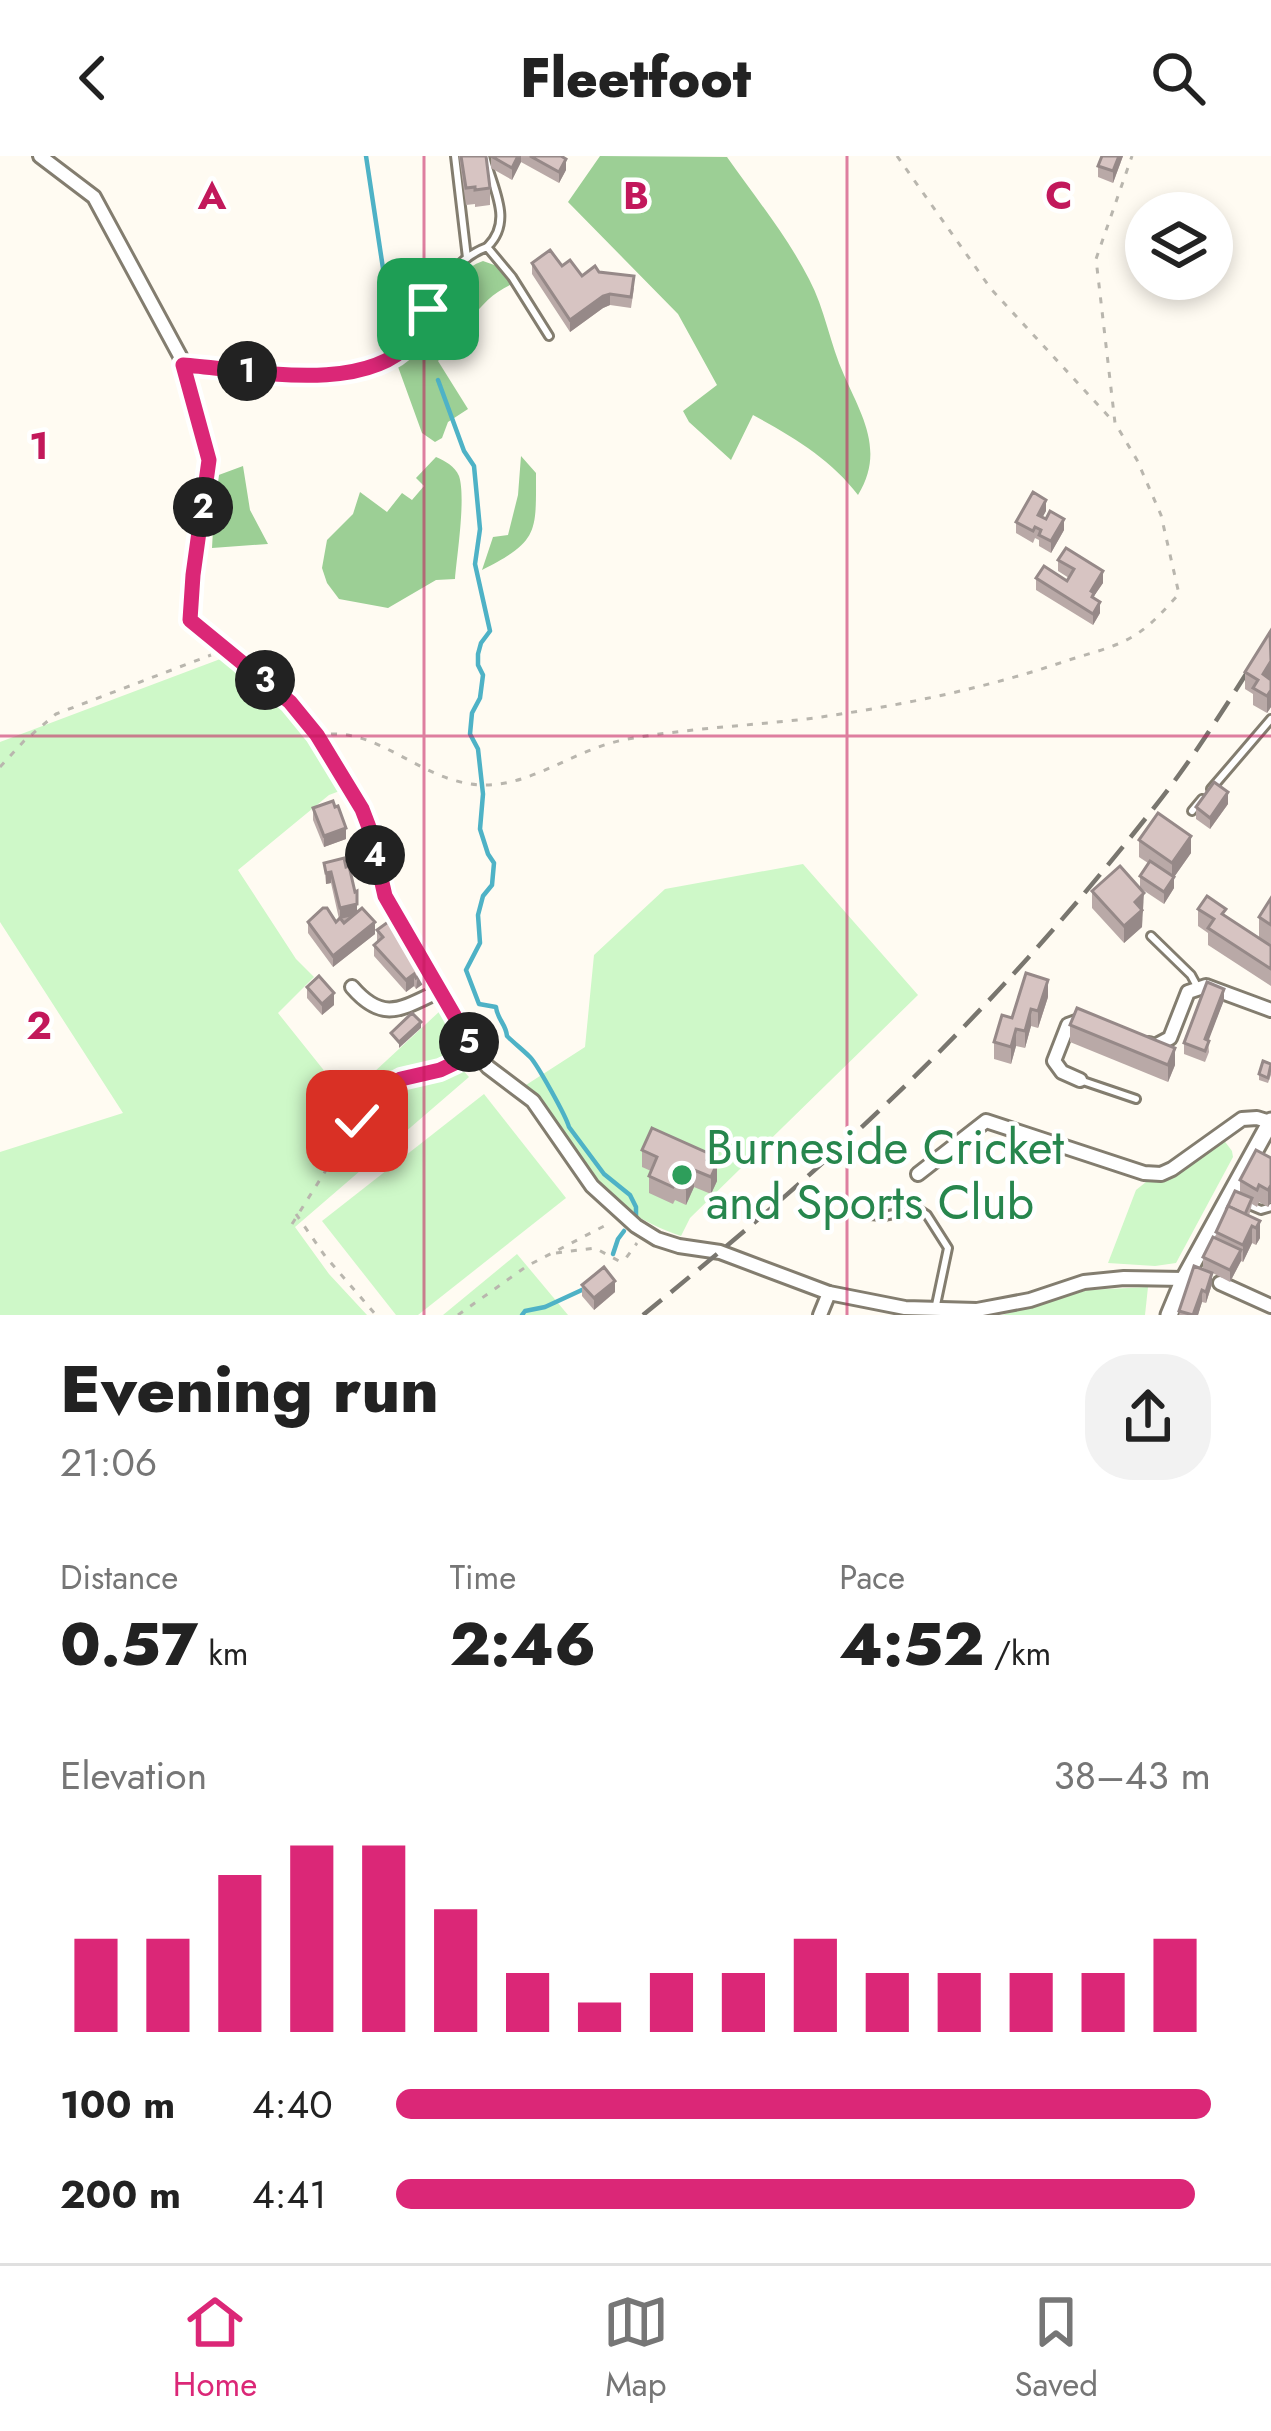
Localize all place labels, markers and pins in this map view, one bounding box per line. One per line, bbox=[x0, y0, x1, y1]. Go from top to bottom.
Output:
pin bbox=[377, 258, 479, 360]
pin: 1 bbox=[217, 341, 277, 401]
pin: 2 bbox=[173, 477, 233, 537]
pin: 3 bbox=[235, 650, 295, 710]
pin: 4 bbox=[345, 825, 405, 885]
pin: 5 bbox=[439, 1012, 499, 1072]
pin bbox=[306, 1070, 408, 1172]
place label: Burneside Cricket and Sports Club bbox=[706, 1113, 1065, 1237]
marker: Burneside Cricket and Sports Club bbox=[669, 1162, 695, 1188]

